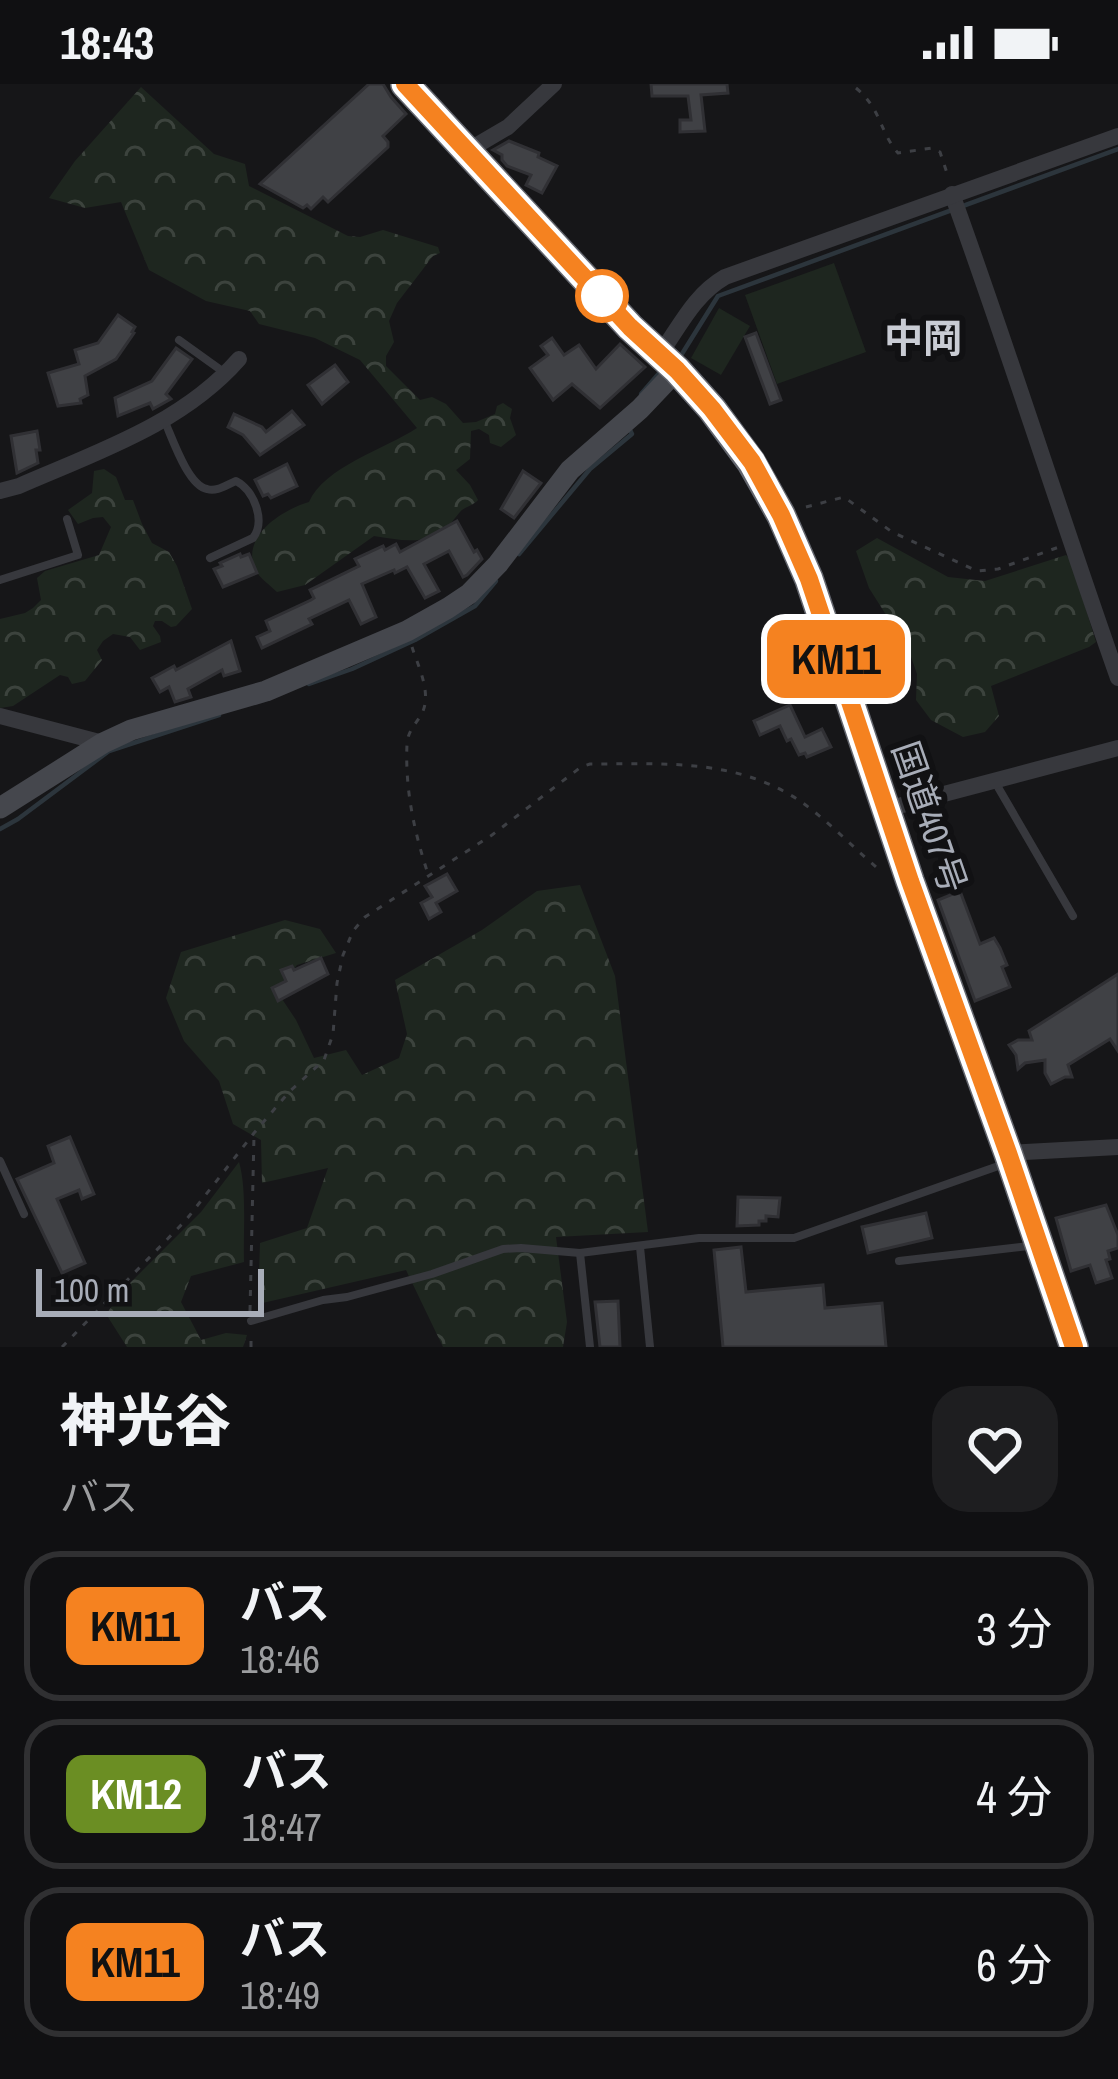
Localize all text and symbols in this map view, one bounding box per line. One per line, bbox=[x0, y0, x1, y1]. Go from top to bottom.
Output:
text: 18:43 bbox=[60, 12, 154, 73]
unlabelled marker bbox=[577, 271, 627, 321]
district label: 中岡 bbox=[884, 312, 962, 364]
line badge: KM11 bbox=[752, 620, 920, 698]
text: KM11 bbox=[791, 631, 881, 687]
street label: 国道407号 bbox=[882, 735, 978, 899]
scale bar bbox=[36, 1263, 264, 1316]
text: 100 m bbox=[54, 1268, 129, 1312]
text: 神光谷 bbox=[60, 1382, 231, 1459]
button: heart bbox=[932, 1386, 1058, 1512]
text: バス bbox=[60, 1471, 138, 1523]
text: バス bbox=[240, 1572, 330, 1633]
text: KM11 bbox=[90, 1598, 180, 1654]
text: 3 分 bbox=[976, 1598, 1052, 1659]
text: 18:46 bbox=[240, 1633, 320, 1685]
text: バス bbox=[242, 1740, 332, 1801]
text: KM12 bbox=[90, 1766, 182, 1822]
text: 4 分 bbox=[976, 1766, 1052, 1827]
text: 18:47 bbox=[242, 1801, 322, 1853]
text: バス bbox=[240, 1908, 330, 1969]
text: KM11 bbox=[90, 1934, 180, 1990]
text: 6 分 bbox=[976, 1934, 1052, 1995]
text: 18:49 bbox=[240, 1969, 320, 2021]

